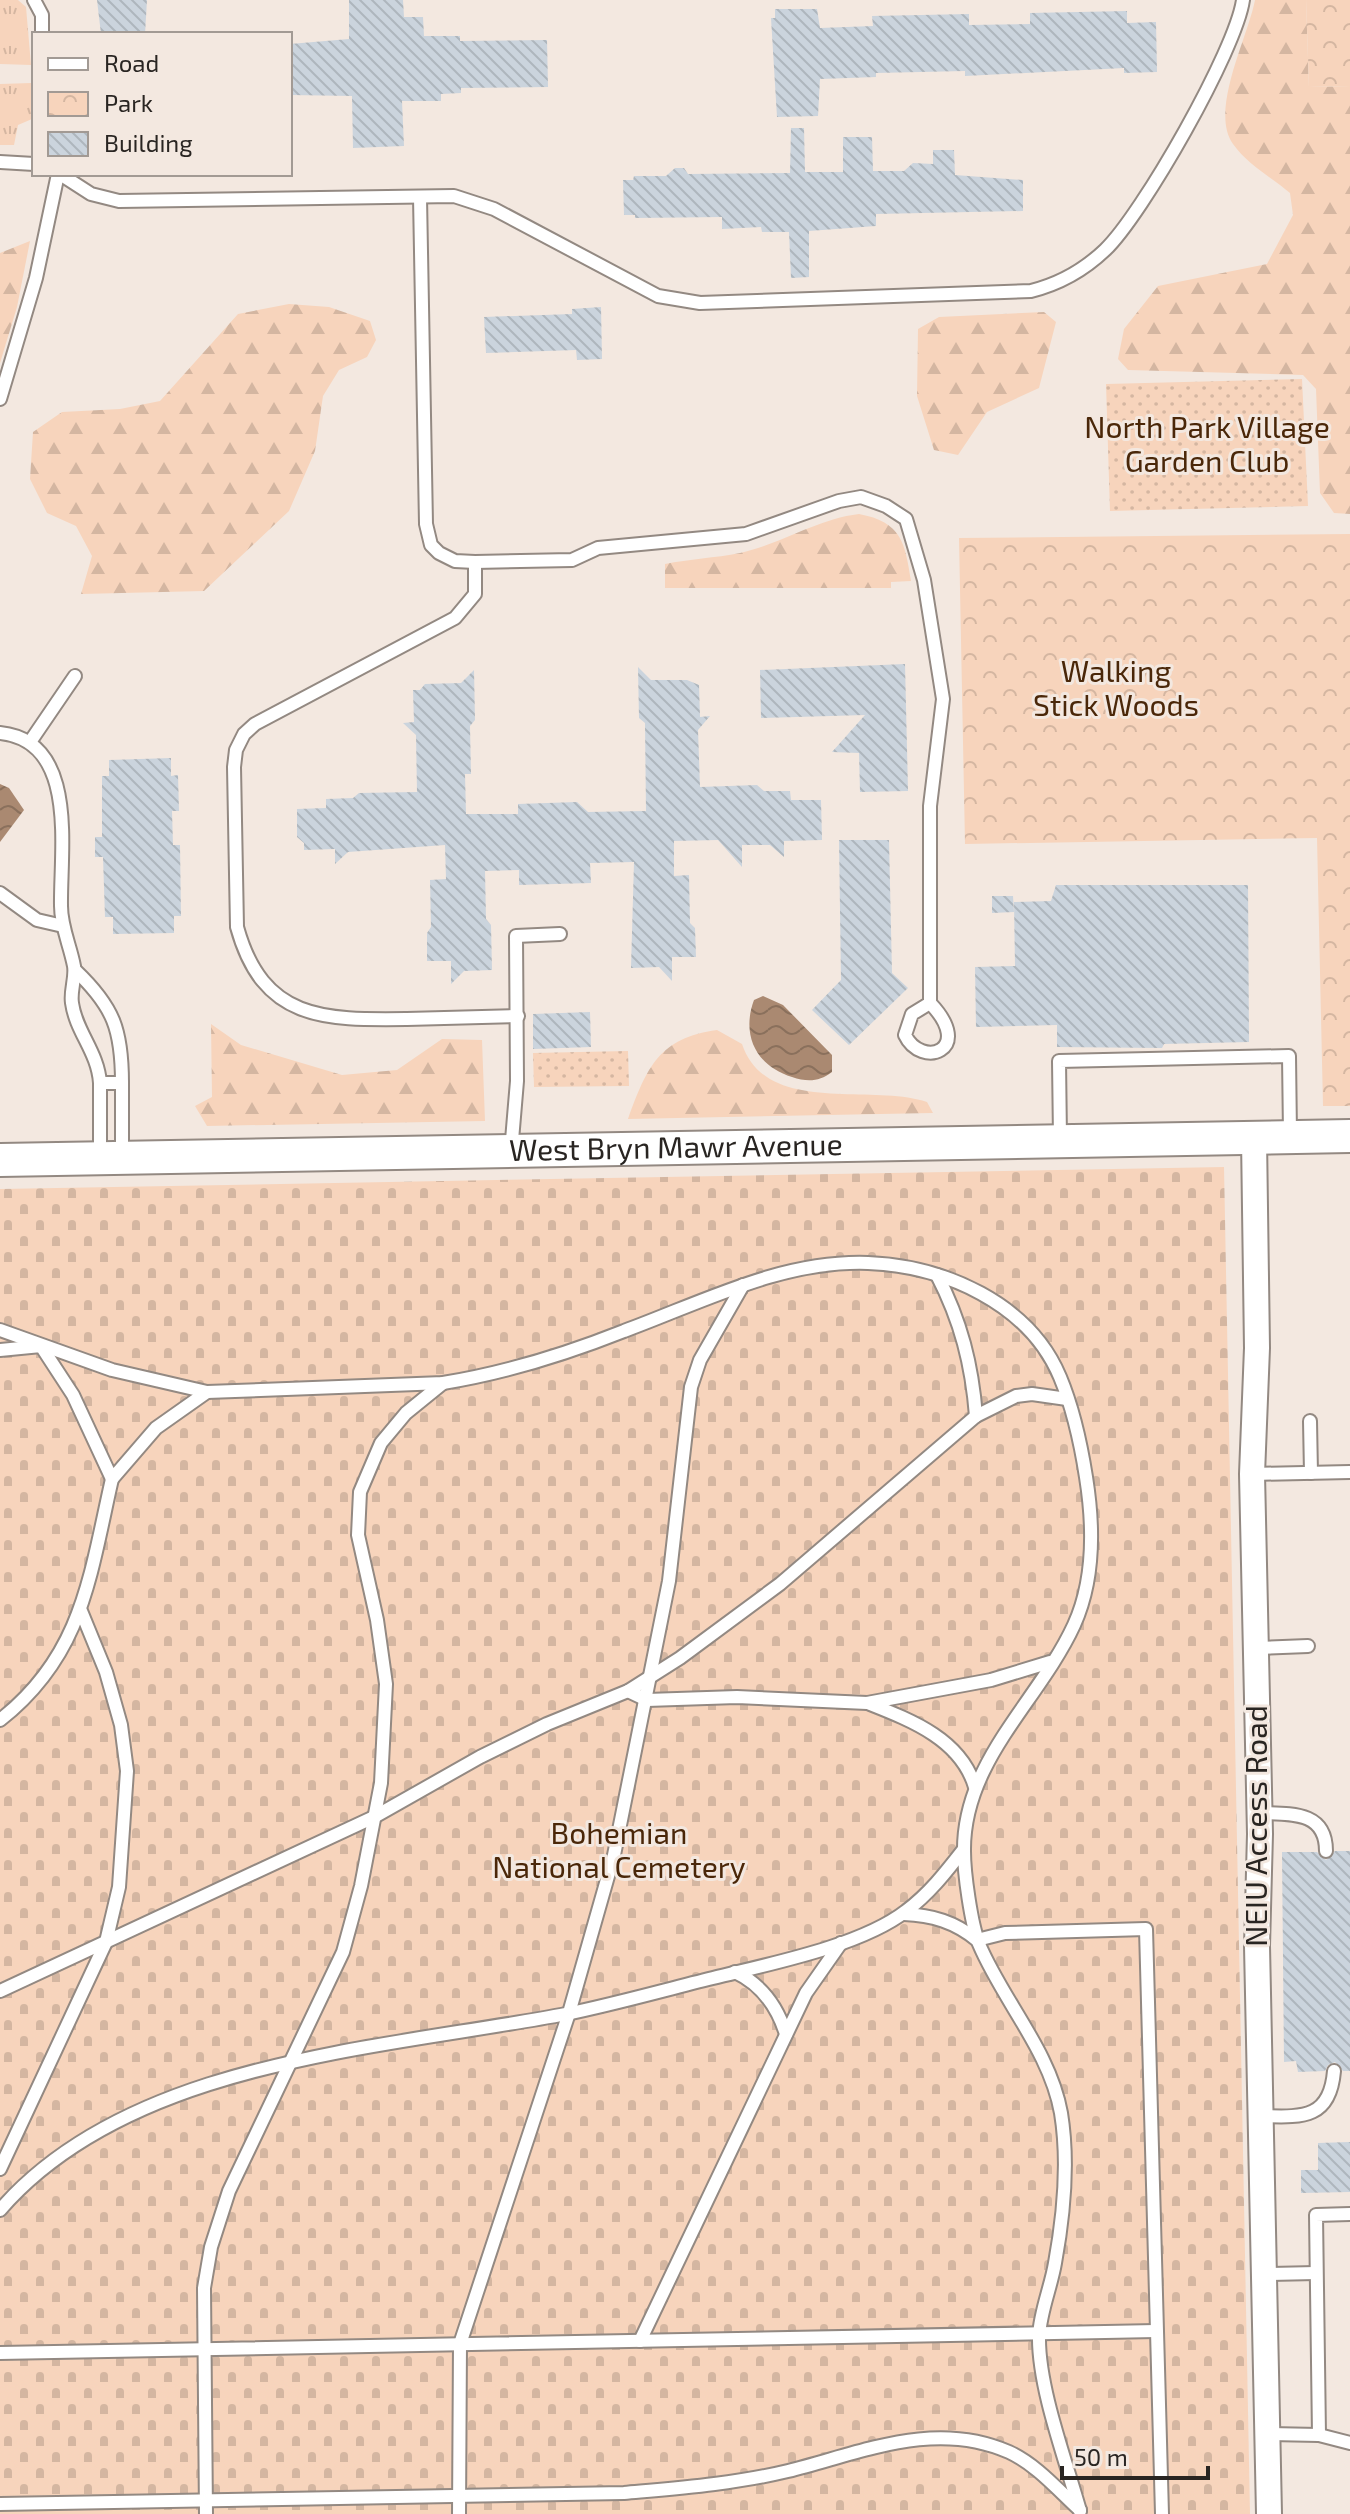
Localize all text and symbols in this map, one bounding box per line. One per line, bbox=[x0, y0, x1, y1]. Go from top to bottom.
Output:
legend bbox=[32, 32, 292, 176]
text: Road bbox=[104, 48, 159, 77]
text: Park bbox=[104, 88, 153, 117]
text: Building bbox=[104, 128, 193, 157]
park label: North Park Village Garden Club bbox=[1084, 408, 1330, 478]
park label: Walking Stick Woods bbox=[1033, 652, 1199, 722]
street label: West Bryn Mawr Avenue bbox=[509, 1125, 843, 1167]
street label: NEIU Access Road bbox=[1237, 1705, 1273, 1947]
park label: Bohemian National Cemetery bbox=[492, 1814, 746, 1884]
scale bar bbox=[1062, 2430, 1208, 2480]
text: 50 m bbox=[1074, 2442, 1128, 2471]

